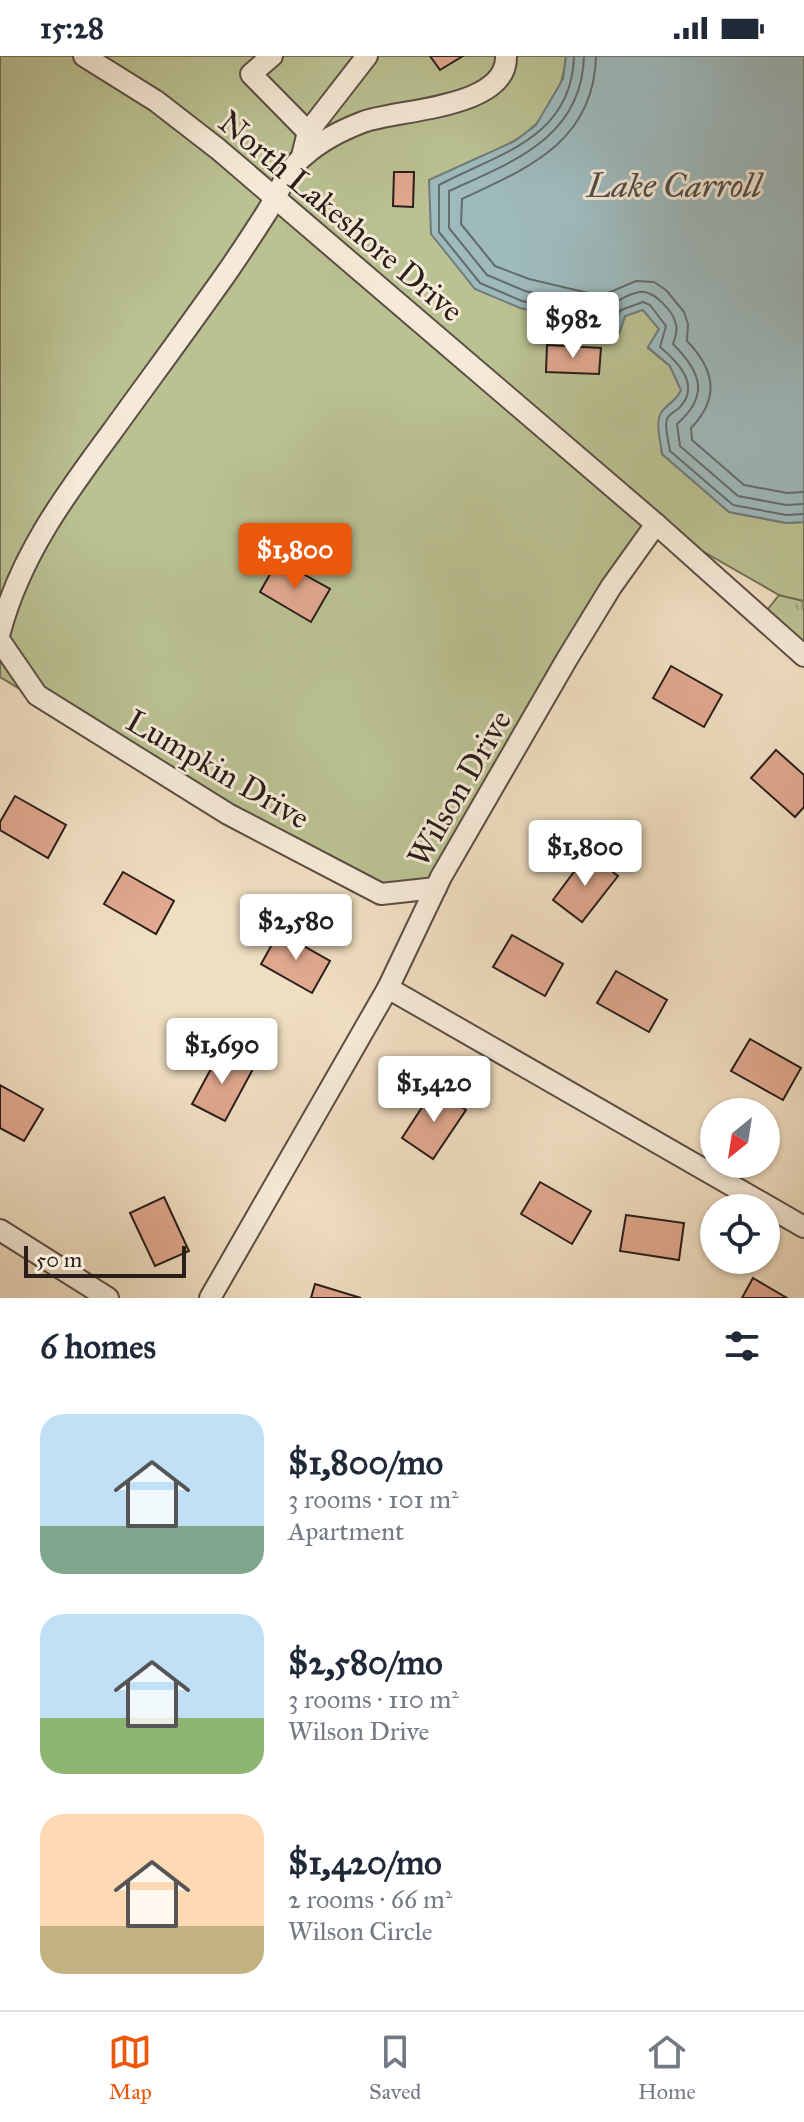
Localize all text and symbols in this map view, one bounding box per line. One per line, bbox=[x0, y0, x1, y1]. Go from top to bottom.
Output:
text: 15:28 bbox=[40, 10, 104, 46]
street label: North Lakeshore Drive bbox=[210, 103, 471, 330]
water label: Lake Carroll bbox=[585, 165, 764, 206]
pin: $982 bbox=[526, 292, 620, 360]
text: $982 bbox=[545, 302, 601, 334]
pin: $1,800 bbox=[230, 523, 360, 591]
text: $1,800 bbox=[257, 533, 333, 565]
street label: Lumpkin Drive bbox=[119, 701, 316, 838]
street label: Wilson Drive bbox=[399, 703, 520, 873]
pin: $1,800 bbox=[520, 820, 650, 888]
text: $1,800 bbox=[547, 830, 623, 862]
pin: $2,580 bbox=[231, 894, 361, 962]
text: $2,580 bbox=[258, 904, 334, 936]
pin: $1,690 bbox=[157, 1018, 287, 1086]
text: $1,690 bbox=[184, 1028, 260, 1060]
pin: $1,420 bbox=[369, 1056, 499, 1124]
text: $1,420 bbox=[396, 1066, 472, 1098]
north arrow bbox=[700, 1098, 780, 1178]
map controls bbox=[700, 1098, 780, 1274]
button: locate bbox=[700, 1194, 780, 1274]
scale bar bbox=[24, 1242, 186, 1278]
text: 50 m bbox=[36, 1246, 82, 1273]
icon: filters bbox=[720, 1324, 764, 1368]
text: 6 homes bbox=[40, 1326, 156, 1367]
text: $1,800/mo bbox=[288, 1442, 443, 1483]
icon: home bbox=[104, 1446, 200, 1542]
text: 3 rooms · 101 m² bbox=[288, 1483, 459, 1515]
text: Apartment bbox=[288, 1515, 404, 1547]
text: $2,580/mo bbox=[288, 1642, 443, 1683]
icon: home bbox=[104, 1646, 200, 1742]
text: 3 rooms · 110 m² bbox=[288, 1683, 459, 1715]
text: Wilson Drive bbox=[288, 1715, 429, 1747]
text: $1,420/mo bbox=[288, 1842, 442, 1883]
icon: home bbox=[104, 1846, 200, 1942]
text: 2 rooms · 66 m² bbox=[288, 1883, 452, 1915]
text: Wilson Circle bbox=[288, 1915, 433, 1947]
tab: Map bbox=[108, 2030, 152, 2105]
tab: Saved bbox=[369, 2030, 421, 2105]
tab: Home bbox=[638, 2030, 696, 2105]

